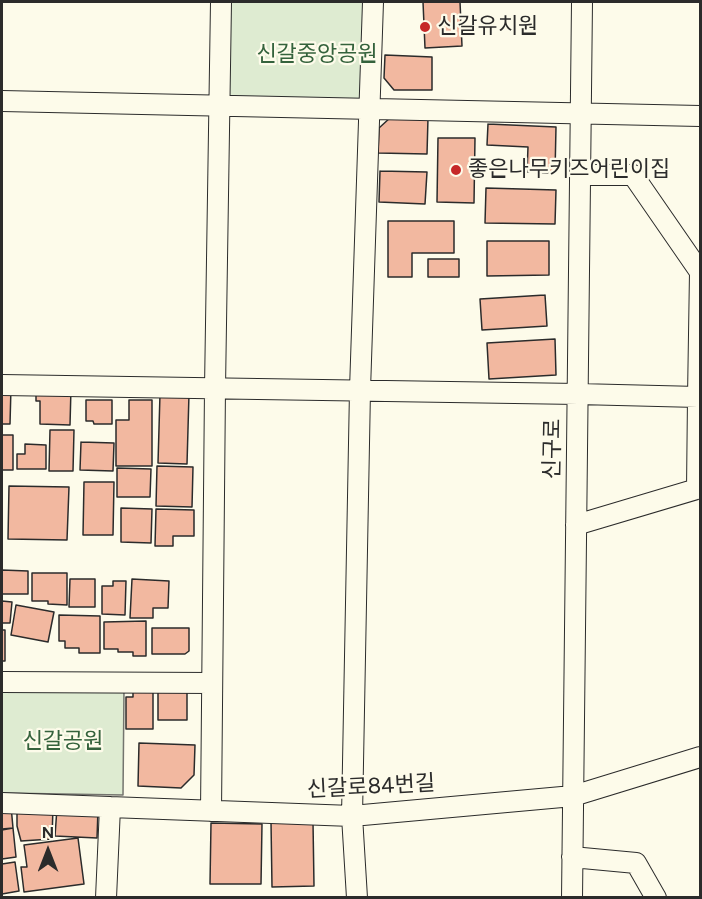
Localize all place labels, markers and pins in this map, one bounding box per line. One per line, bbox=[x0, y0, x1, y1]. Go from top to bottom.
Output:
place label: 신갈유치원 bbox=[437, 14, 538, 40]
marker: 신갈유치원 bbox=[418, 20, 432, 34]
place label: 좋은나무키즈어린이집 bbox=[468, 157, 670, 183]
marker: 좋은나무키즈어린이집 bbox=[449, 163, 463, 177]

